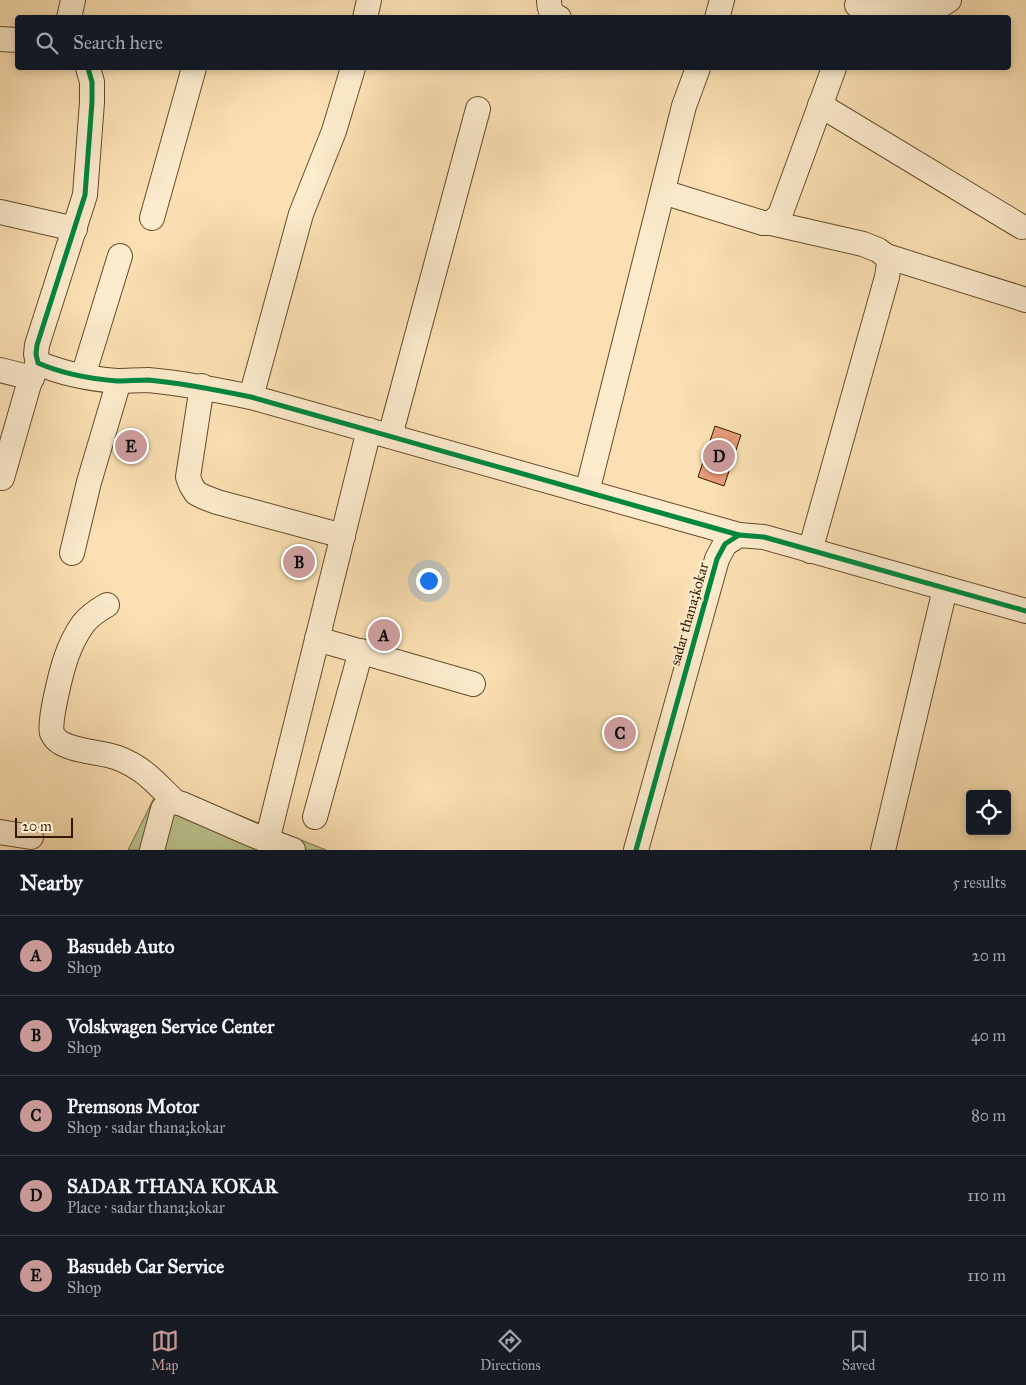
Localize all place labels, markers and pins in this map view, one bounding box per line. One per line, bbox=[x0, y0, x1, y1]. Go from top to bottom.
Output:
pin: E bbox=[115, 427, 147, 465]
pin: D bbox=[703, 437, 735, 475]
pin: B bbox=[283, 543, 315, 581]
pin: A bbox=[368, 616, 400, 654]
pin: C bbox=[604, 714, 636, 752]

